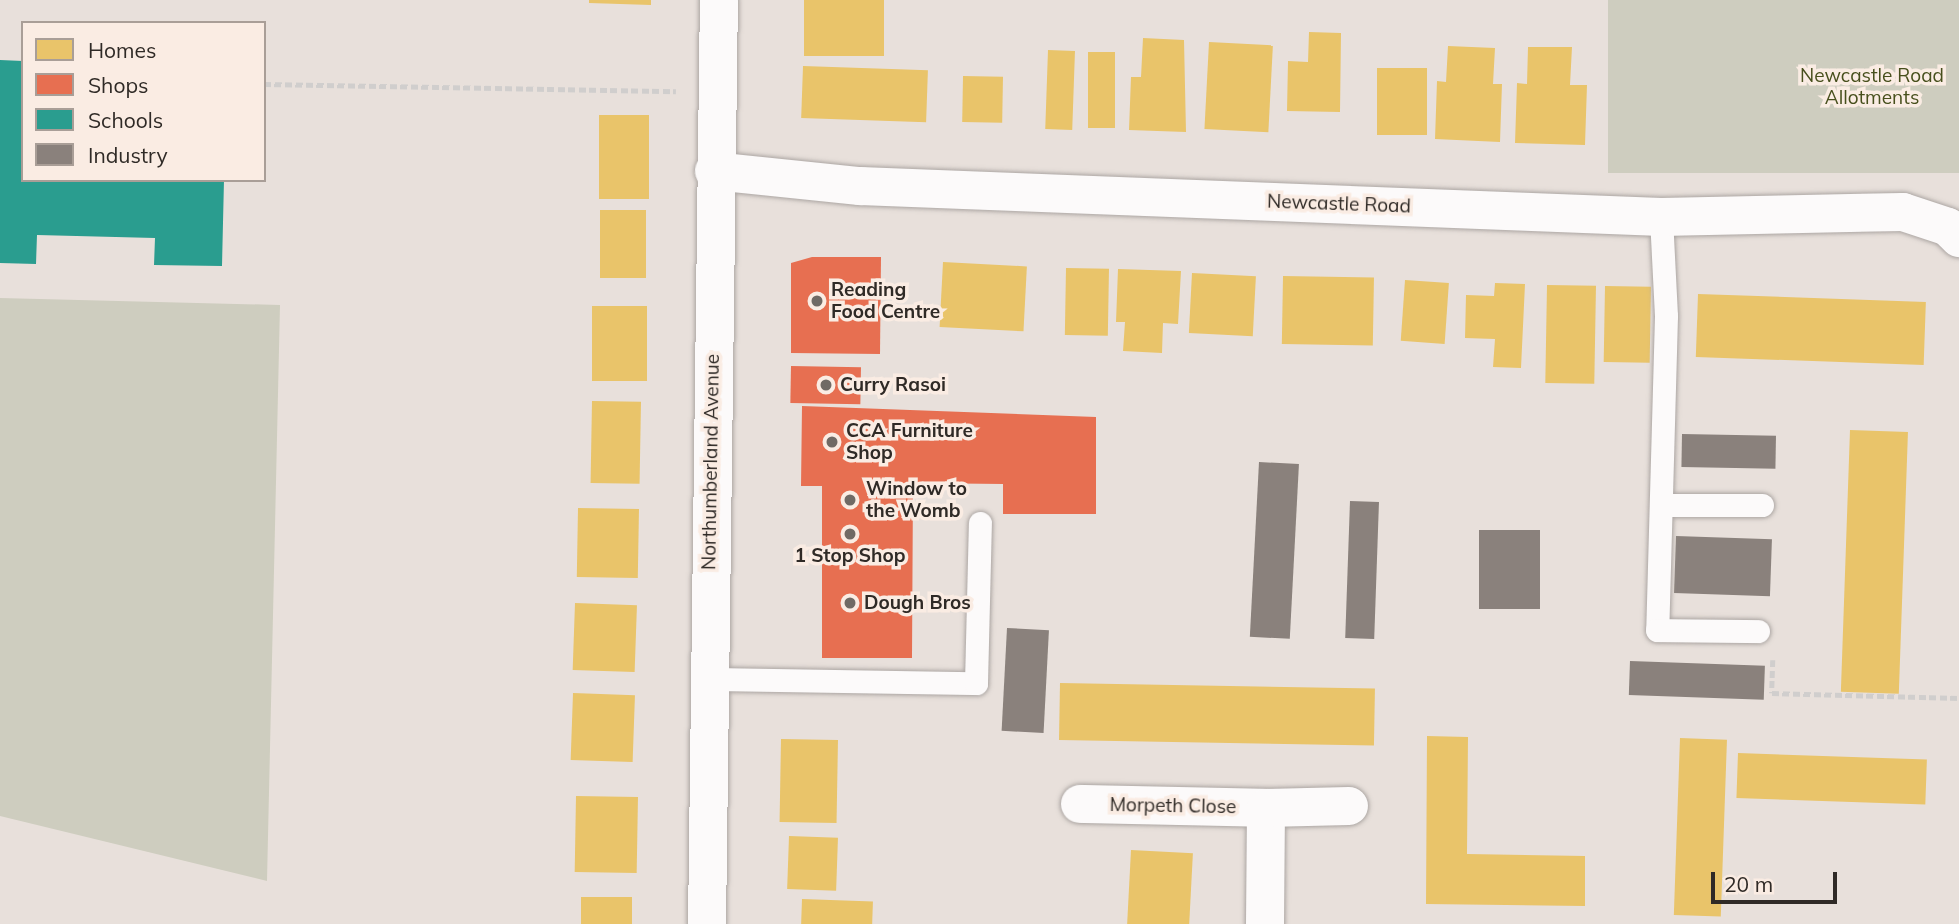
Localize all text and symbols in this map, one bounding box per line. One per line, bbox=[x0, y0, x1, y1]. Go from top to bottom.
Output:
legend bbox=[21, 21, 266, 182]
text: Homes bbox=[88, 37, 156, 63]
park label: Newcastle Road Allotments bbox=[1800, 65, 1944, 109]
text: Shops bbox=[88, 72, 148, 98]
text: Schools bbox=[88, 107, 163, 133]
text: Industry bbox=[88, 142, 168, 168]
street label: Newcastle Road bbox=[1267, 190, 1411, 218]
place label: Reading Food Centre bbox=[831, 279, 940, 323]
marker: Reading Food Centre bbox=[809, 293, 825, 309]
street label: Northumberland Avenue bbox=[698, 354, 724, 570]
place label: Curry Rasoi bbox=[840, 374, 946, 396]
marker: Curry Rasoi bbox=[818, 377, 834, 393]
place label: CCA Furniture Shop bbox=[846, 420, 973, 464]
marker: CCA Furniture Shop bbox=[824, 434, 840, 450]
place label: Window to the Womb bbox=[866, 478, 967, 522]
marker: Window to the Womb bbox=[840, 490, 860, 510]
marker: 1 Stop Shop bbox=[842, 526, 858, 542]
place label: 1 Stop Shop bbox=[795, 545, 905, 567]
place label: Dough Bros bbox=[864, 592, 971, 614]
marker: Dough Bros bbox=[842, 595, 858, 611]
street label: Morpeth Close bbox=[1109, 793, 1237, 819]
scale bar bbox=[1714, 858, 1840, 902]
text: 20 m bbox=[1724, 871, 1773, 897]

